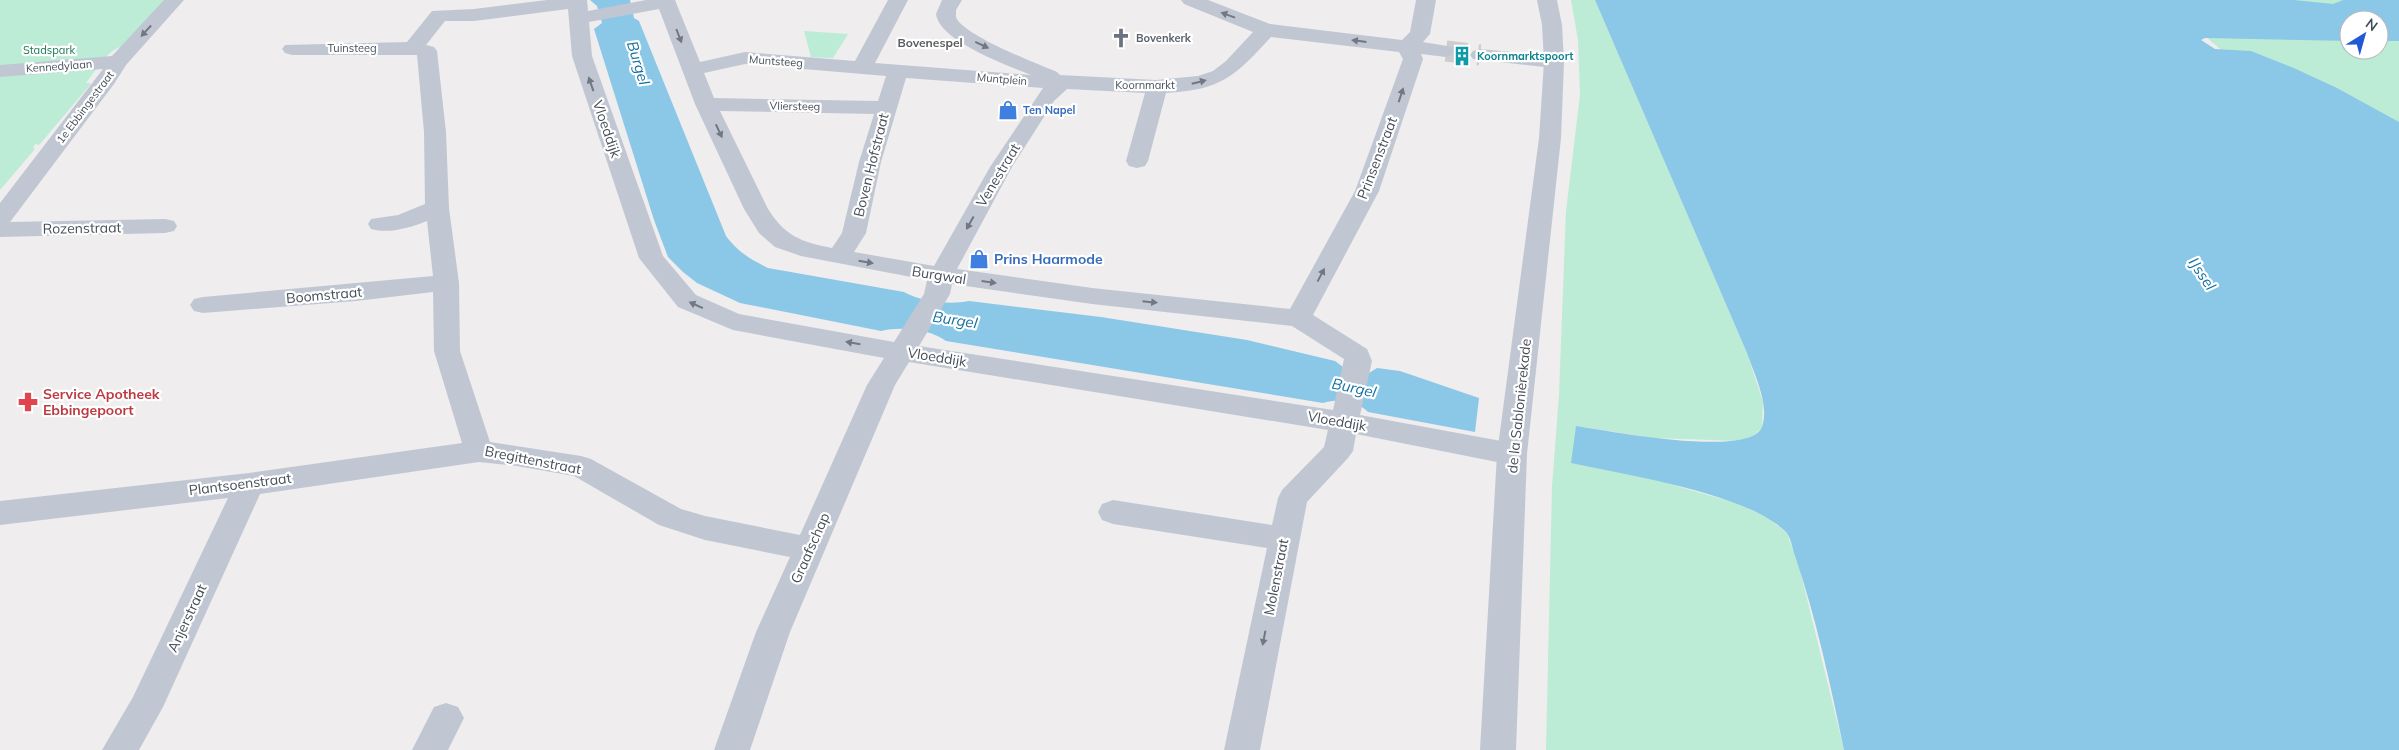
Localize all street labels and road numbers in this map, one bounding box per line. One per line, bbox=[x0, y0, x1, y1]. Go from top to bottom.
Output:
street label: Tuinsteeg bbox=[327, 41, 377, 55]
street label: Muntsteeg bbox=[749, 52, 803, 70]
street label: Kennedylaan bbox=[25, 57, 93, 75]
street label: 1e Ebbingestraat bbox=[53, 68, 117, 146]
street label: Muntplein bbox=[976, 70, 1028, 88]
street label: Koornmarkt bbox=[1115, 78, 1175, 92]
street label: Vloeddijk bbox=[589, 98, 625, 161]
street label: Vliersteeg bbox=[770, 99, 820, 113]
street label: Boven Hofstraat bbox=[849, 111, 893, 219]
street label: Prinsenstraat bbox=[1353, 114, 1401, 202]
street label: Venestraat bbox=[972, 140, 1024, 210]
street label: Rozenstraat bbox=[42, 218, 122, 238]
street label: Burgwal bbox=[911, 262, 967, 288]
street label: Boomstraat bbox=[285, 283, 363, 307]
street label: de la Sablonièrekade bbox=[1503, 338, 1535, 474]
street label: Vloeddijk bbox=[906, 343, 969, 371]
street label: Vloeddijk bbox=[1306, 407, 1369, 435]
street label: Bregittenstraat bbox=[483, 442, 583, 478]
street label: Plantsoenstraat bbox=[188, 469, 292, 499]
street label: Graafschap bbox=[786, 510, 834, 586]
street label: Molenstraat bbox=[1260, 537, 1292, 617]
street label: Anjerstraat bbox=[163, 581, 211, 655]

